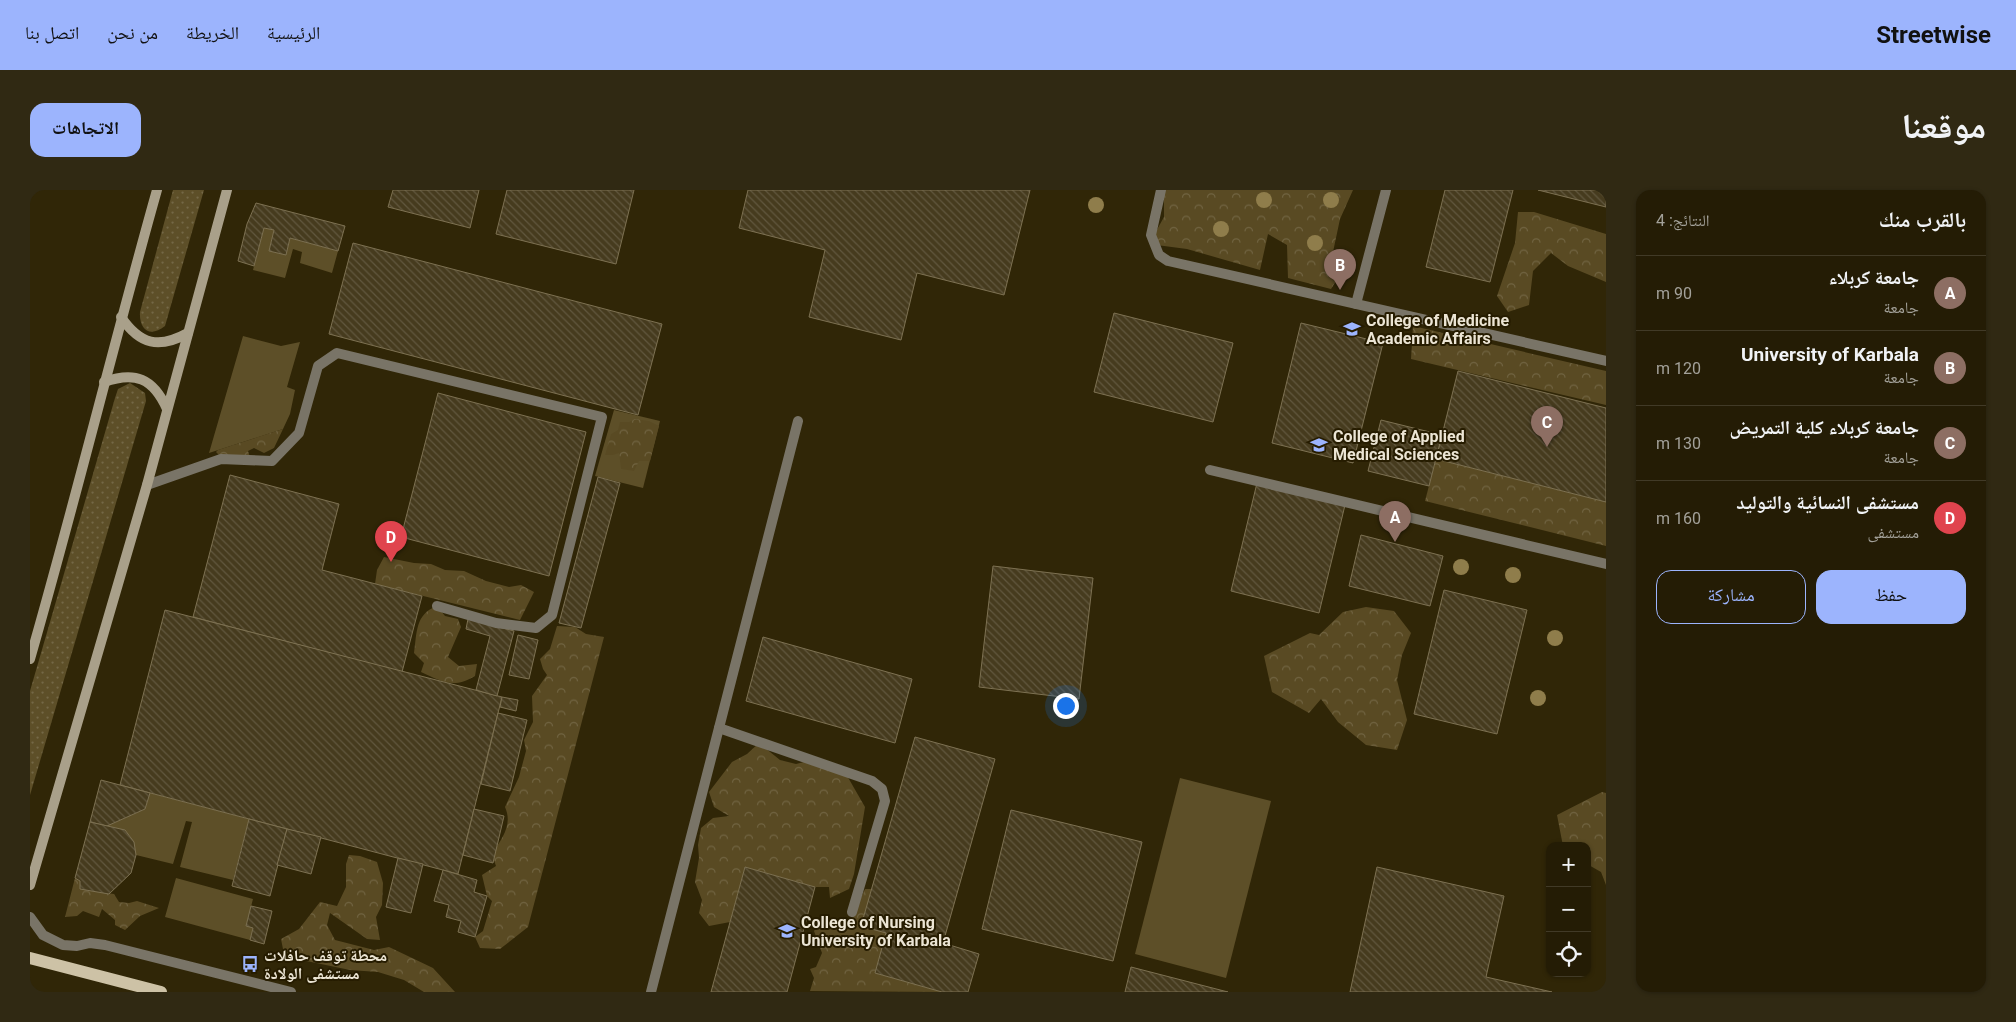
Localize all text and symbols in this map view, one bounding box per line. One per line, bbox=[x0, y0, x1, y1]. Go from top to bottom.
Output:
text: Streetwise bbox=[1876, 21, 1991, 49]
text: اتصل بنا bbox=[25, 22, 79, 43]
text: من نحن bbox=[107, 22, 158, 43]
text: الخريطة bbox=[186, 22, 239, 43]
text: الرئيسية bbox=[267, 22, 320, 43]
button: الاتجاهات bbox=[30, 103, 141, 157]
text: موقعنا bbox=[1901, 106, 1986, 147]
text: بالقرب منك bbox=[1879, 208, 1966, 232]
text: النتائج: 4 bbox=[1656, 211, 1710, 230]
pin: B bbox=[1324, 249, 1356, 290]
text: جامعة كربلاء bbox=[1828, 266, 1919, 289]
text: 90 m bbox=[1656, 284, 1692, 303]
text: A bbox=[1945, 284, 1955, 303]
text: جامعة bbox=[1884, 298, 1919, 317]
place label: College of Medicine Academic Affairs bbox=[1366, 311, 1510, 348]
school or university icon: College of Medicine Academic Affairs bbox=[1342, 319, 1362, 339]
text: University of Karbala bbox=[1741, 343, 1919, 366]
text: 120 m bbox=[1656, 359, 1701, 378]
text: B bbox=[1945, 359, 1955, 378]
text: جامعة bbox=[1884, 368, 1919, 387]
pin: C bbox=[1531, 406, 1563, 447]
text: جامعة كربلاء كلية التمريض bbox=[1729, 416, 1919, 439]
place label: College of Applied Medical Sciences bbox=[1333, 427, 1465, 464]
text: 130 m bbox=[1656, 434, 1701, 453]
text: C bbox=[1945, 434, 1955, 453]
school or university icon: College of Applied Medical Sciences bbox=[1309, 435, 1329, 455]
text: جامعة bbox=[1884, 448, 1919, 467]
text: مستشفى النسائية والتوليد bbox=[1736, 491, 1919, 514]
pin: A bbox=[1379, 501, 1411, 542]
text: 160 m bbox=[1656, 509, 1701, 528]
text: D bbox=[1945, 509, 1955, 528]
pin: D bbox=[375, 521, 407, 562]
text: مستشفى bbox=[1868, 523, 1919, 542]
button: مشاركة bbox=[1656, 570, 1806, 624]
button: حفظ bbox=[1816, 570, 1966, 624]
your location bbox=[1053, 693, 1079, 719]
map controls bbox=[1546, 842, 1591, 977]
button: + bbox=[1546, 842, 1591, 887]
button: − bbox=[1546, 887, 1591, 932]
place label: College of Nursing University of Karbala bbox=[801, 913, 951, 950]
school or university icon: College of Nursing University of Karbala bbox=[777, 921, 797, 941]
button: locate bbox=[1546, 932, 1591, 977]
place label: محطة توقف حافلات مستشفى الولادة bbox=[264, 946, 387, 983]
bus stop icon: محطة توقف حافلات مستشفى الولادة bbox=[240, 954, 260, 974]

